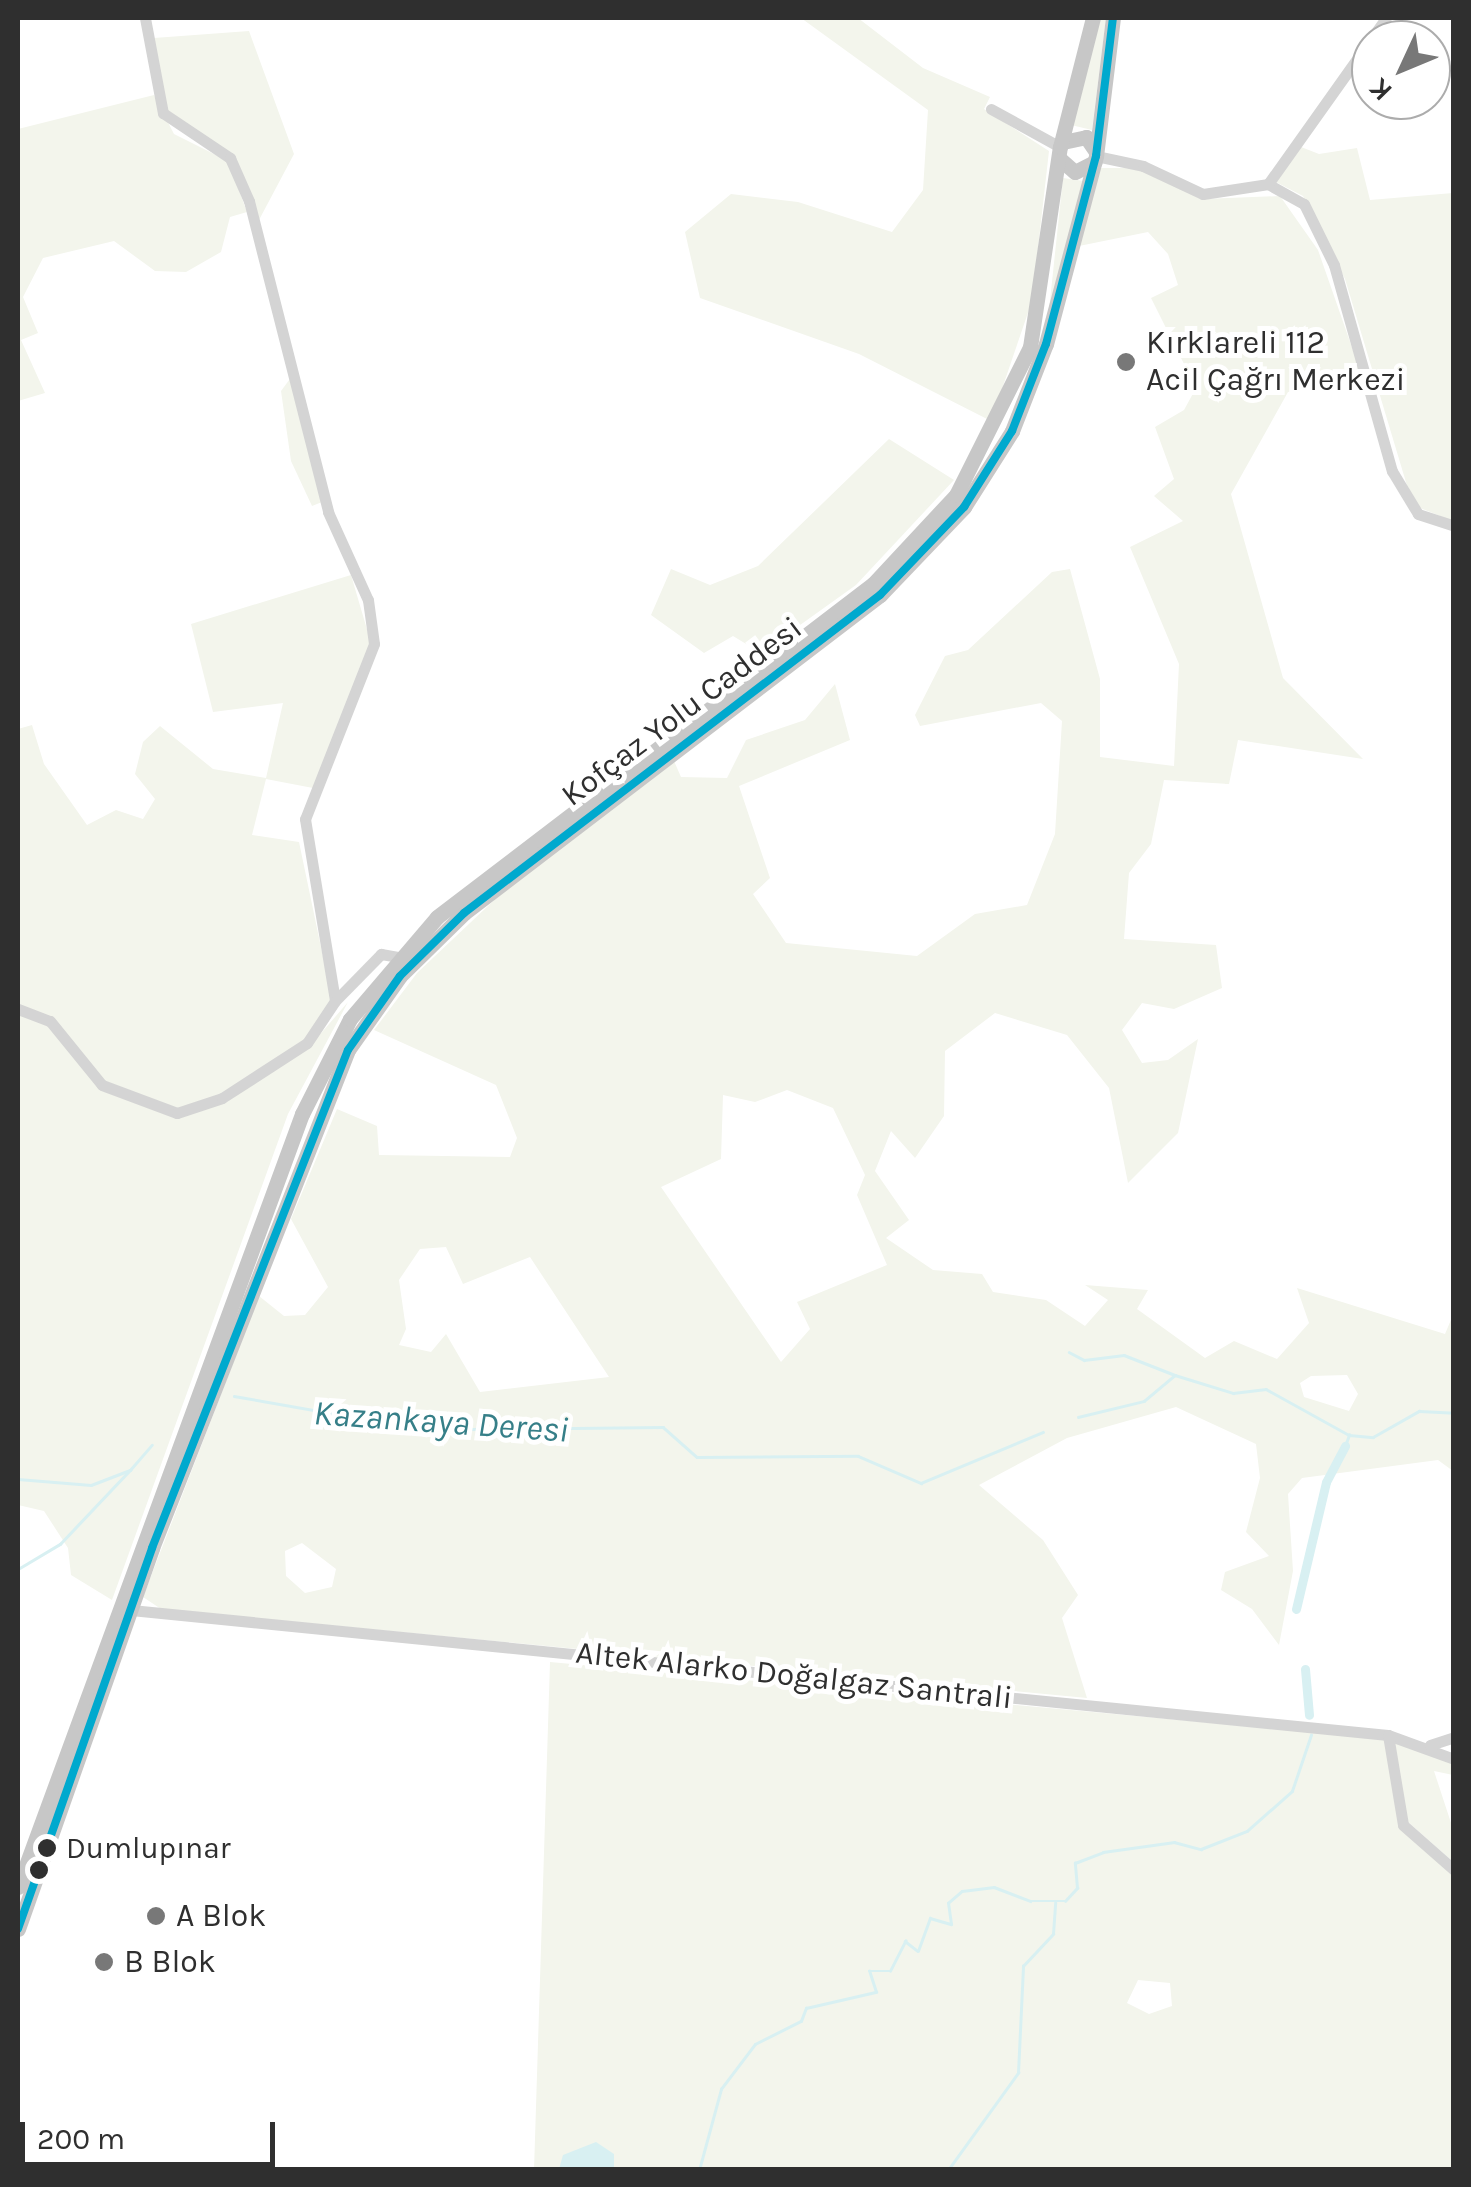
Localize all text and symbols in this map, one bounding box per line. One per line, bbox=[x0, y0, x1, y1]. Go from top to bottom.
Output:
north arrow bbox=[1351, 20, 1451, 120]
text: K bbox=[1362, 72, 1399, 108]
place label: Kırklareli 112 Acil Çağrı Merkezi bbox=[1146, 325, 1405, 400]
marker: Kırklareli 112 Acil Çağrı Merkezi bbox=[1115, 351, 1137, 373]
street label: Kofçaz Yolu Caddesi bbox=[554, 609, 810, 815]
water label: Kazankaya Deresi bbox=[312, 1392, 570, 1452]
street label: Altek Alarko Doğalgaz Santrali bbox=[574, 1634, 1014, 1718]
place label: Dumlupınar bbox=[66, 1830, 231, 1866]
marker: Dumlupınar bbox=[37, 1838, 57, 1858]
unlabelled marker bbox=[29, 1860, 49, 1880]
place label: A Blok bbox=[176, 1897, 266, 1935]
marker: A Blok bbox=[145, 1905, 167, 1927]
place label: B Blok bbox=[124, 1943, 216, 1981]
marker: B Blok bbox=[93, 1951, 115, 1973]
scale bar bbox=[25, 2102, 280, 2164]
text: 200 m bbox=[37, 2121, 125, 2157]

